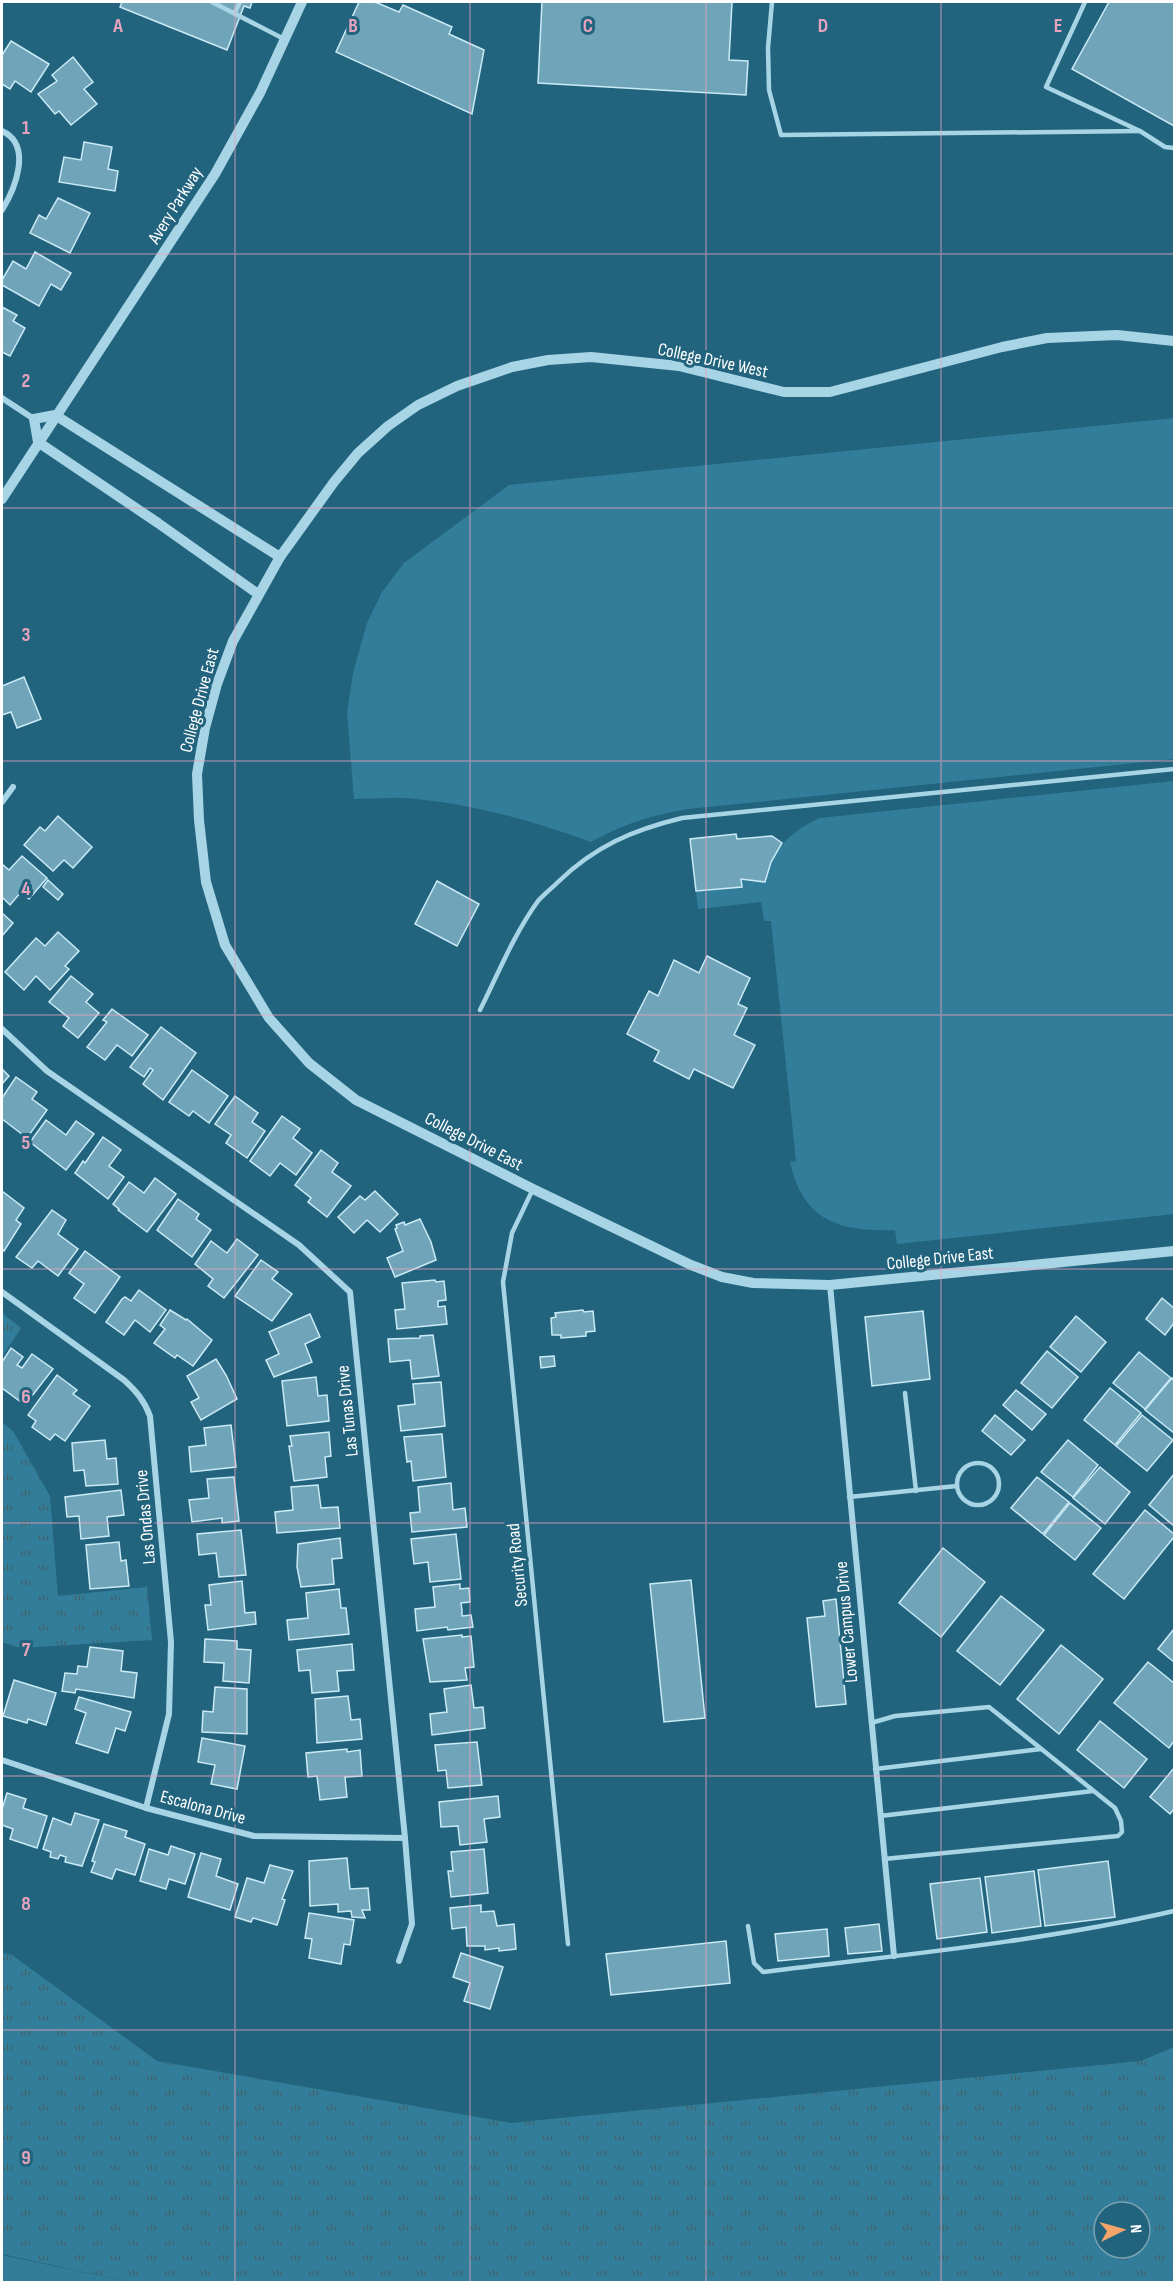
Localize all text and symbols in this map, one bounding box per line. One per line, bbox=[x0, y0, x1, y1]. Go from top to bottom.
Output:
text: A bbox=[112, 14, 123, 38]
text: B bbox=[348, 14, 358, 38]
text: C bbox=[583, 14, 593, 38]
text: D bbox=[818, 14, 828, 38]
text: E bbox=[1054, 14, 1062, 38]
text: 1 bbox=[22, 116, 30, 140]
street label: Avery Parkway bbox=[143, 163, 207, 248]
street label: College Drive West bbox=[656, 339, 770, 383]
text: 2 bbox=[22, 369, 30, 393]
text: 3 bbox=[22, 623, 31, 647]
street label: College Drive East bbox=[175, 645, 224, 755]
text: 4 bbox=[21, 877, 31, 901]
street label: College Drive East bbox=[421, 1108, 527, 1175]
text: 5 bbox=[22, 1131, 31, 1155]
street label: College Drive East bbox=[885, 1242, 995, 1275]
street label: Las Tunas Drive bbox=[332, 1364, 363, 1458]
text: 6 bbox=[21, 1385, 31, 1409]
street label: Las Ondas Drive bbox=[131, 1469, 160, 1565]
street label: Security Road bbox=[503, 1522, 532, 1608]
street label: Lower Campus Drive bbox=[831, 1560, 862, 1684]
text: 7 bbox=[22, 1638, 31, 1662]
street label: Escalona Drive bbox=[158, 1786, 248, 1829]
text: 8 bbox=[21, 1892, 31, 1916]
text: 9 bbox=[21, 2146, 31, 2170]
north arrow bbox=[1092, 2200, 1152, 2260]
text: N bbox=[1126, 2224, 1145, 2234]

